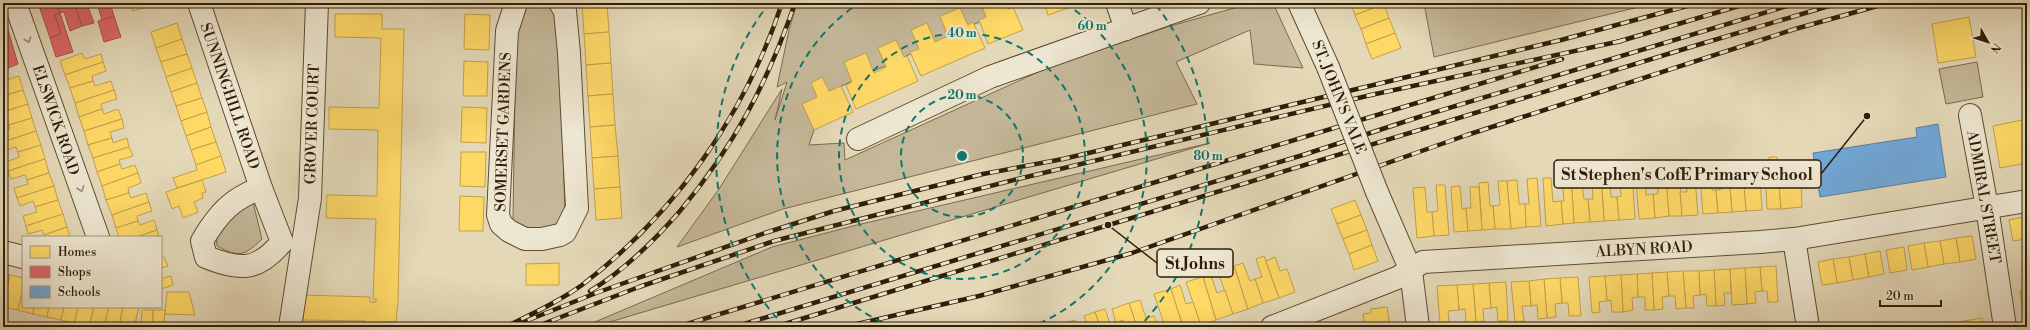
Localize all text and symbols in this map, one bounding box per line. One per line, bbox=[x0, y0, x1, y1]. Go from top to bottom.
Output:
text: 60 m bbox=[1077, 19, 1107, 34]
street label: SUNNINGHILL ROAD bbox=[196, 21, 263, 172]
north arrow bbox=[1968, 22, 2008, 62]
text: 40 m bbox=[947, 26, 977, 41]
one-way arrow bbox=[23, 36, 32, 43]
street label: ST. JOHN'S VALE bbox=[1307, 37, 1370, 157]
text: N bbox=[1987, 40, 2003, 56]
street label: SOMERSET GARDENS bbox=[491, 52, 516, 212]
street label: ELSWICK ROAD bbox=[28, 62, 83, 178]
street label: GROVER COURT bbox=[301, 63, 324, 185]
text: 20 m bbox=[947, 88, 977, 103]
street label: ADMIRAL STREET bbox=[1962, 128, 2005, 266]
centre of rings bbox=[955, 149, 969, 163]
text: 80 m bbox=[1193, 149, 1223, 164]
callout: St Stephen's CofE Primary School bbox=[1554, 160, 1821, 188]
text: St Stephen's CofE Primary School bbox=[1561, 165, 1813, 185]
one-way arrow bbox=[76, 185, 84, 192]
legend bbox=[22, 236, 162, 308]
street label: ALBYN ROAD bbox=[1594, 237, 1693, 262]
text: Homes bbox=[58, 245, 96, 260]
callout: St Johns bbox=[1157, 249, 1233, 277]
text: St Johns bbox=[1165, 254, 1225, 274]
text: Shops bbox=[58, 265, 91, 280]
scale bar bbox=[1880, 282, 1941, 308]
text: Schools bbox=[58, 285, 100, 300]
text: 20 m bbox=[1886, 289, 1914, 304]

